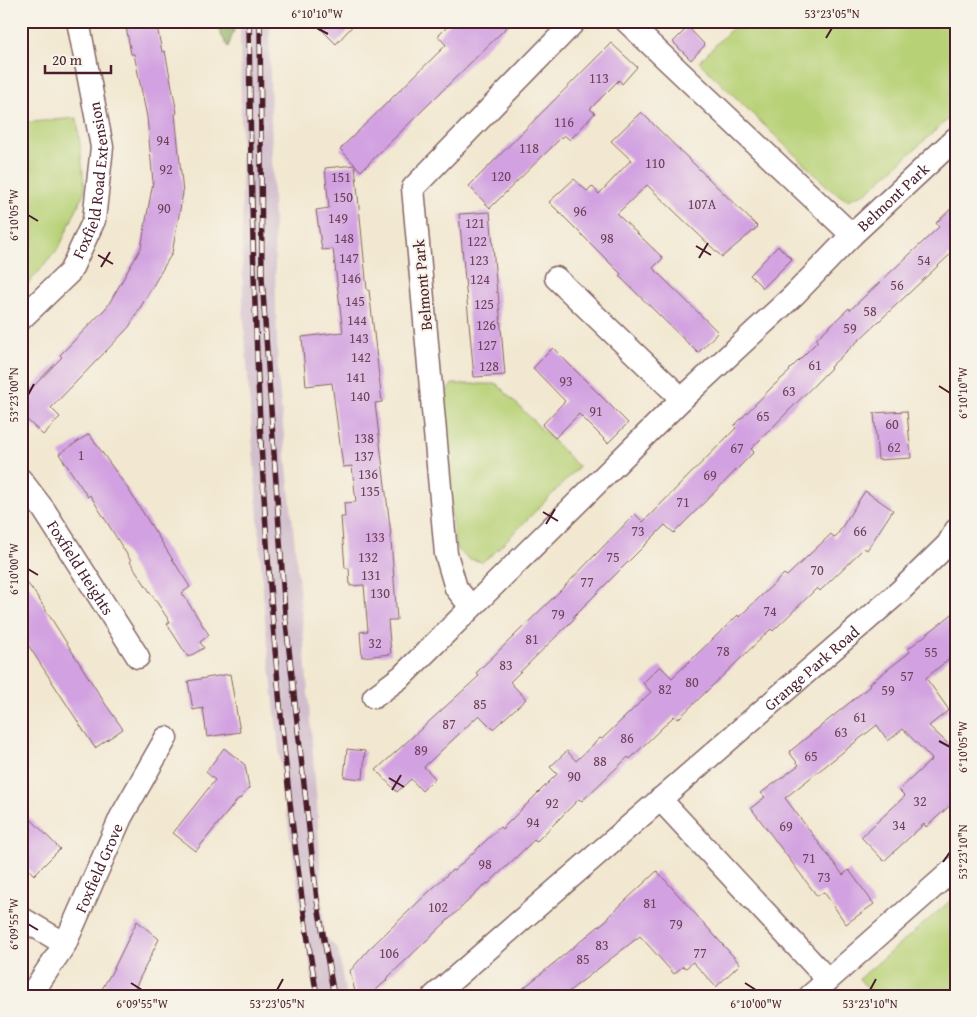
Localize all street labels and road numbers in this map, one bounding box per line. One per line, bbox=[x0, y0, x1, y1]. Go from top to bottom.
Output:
street label: Foxfield Road Extension bbox=[66, 100, 114, 263]
street label: Belmont Park bbox=[851, 156, 935, 237]
street label: Belmont Park bbox=[406, 238, 438, 332]
street label: Foxfield Heights bbox=[41, 515, 120, 620]
street label: Grange Park Road bbox=[758, 620, 865, 716]
street label: Foxfield Grove bbox=[68, 819, 129, 916]

